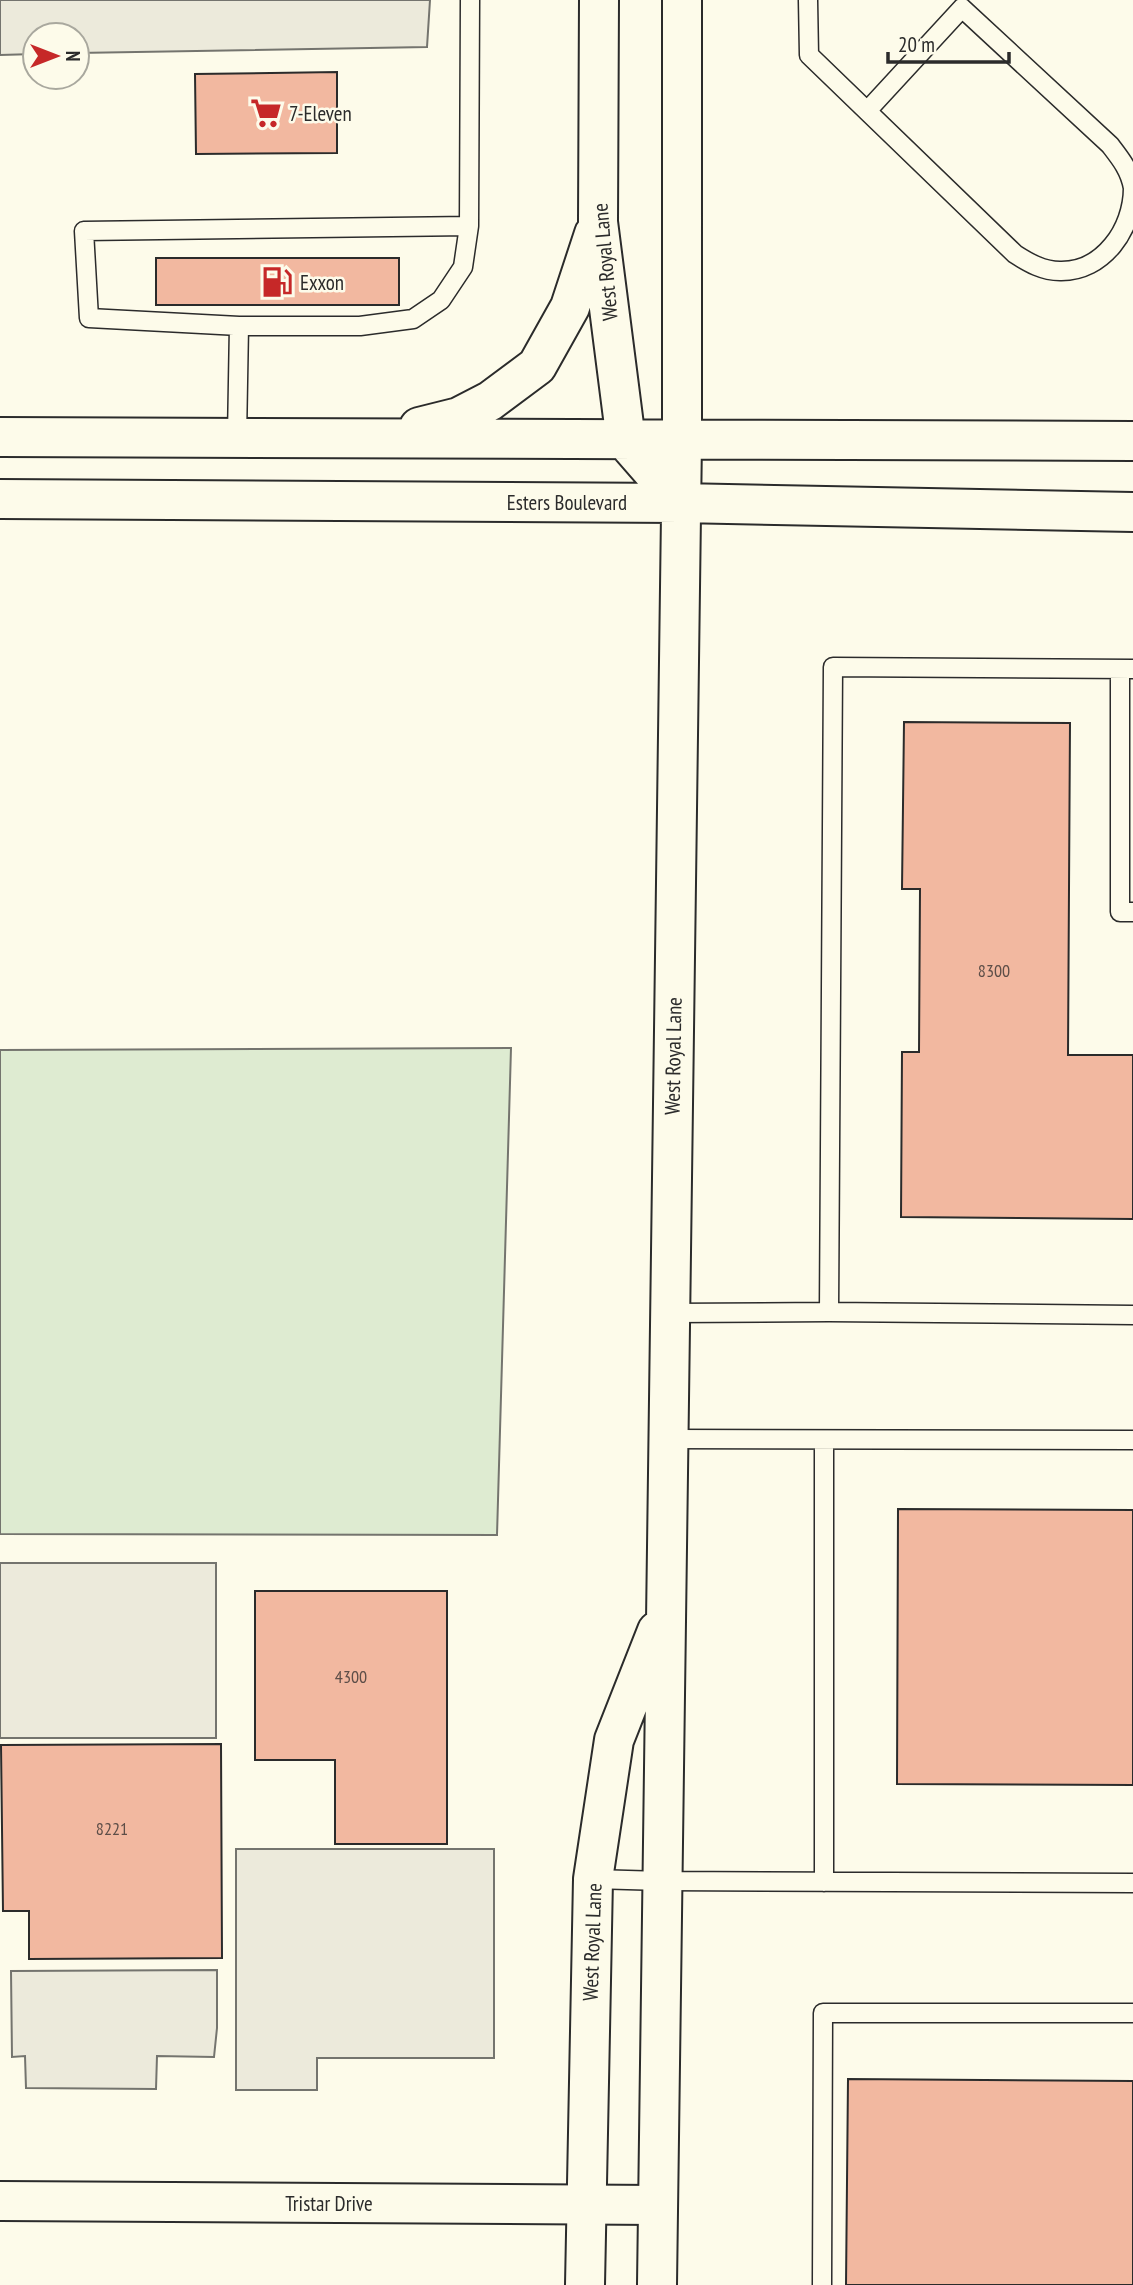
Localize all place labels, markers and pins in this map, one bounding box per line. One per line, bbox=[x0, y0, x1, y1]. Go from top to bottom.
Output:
supermarket icon: 7-Eleven bbox=[249, 96, 283, 130]
place label: 7-Eleven bbox=[289, 100, 352, 127]
fuel station icon: Exxon bbox=[260, 265, 294, 299]
place label: Exxon bbox=[300, 269, 344, 296]

